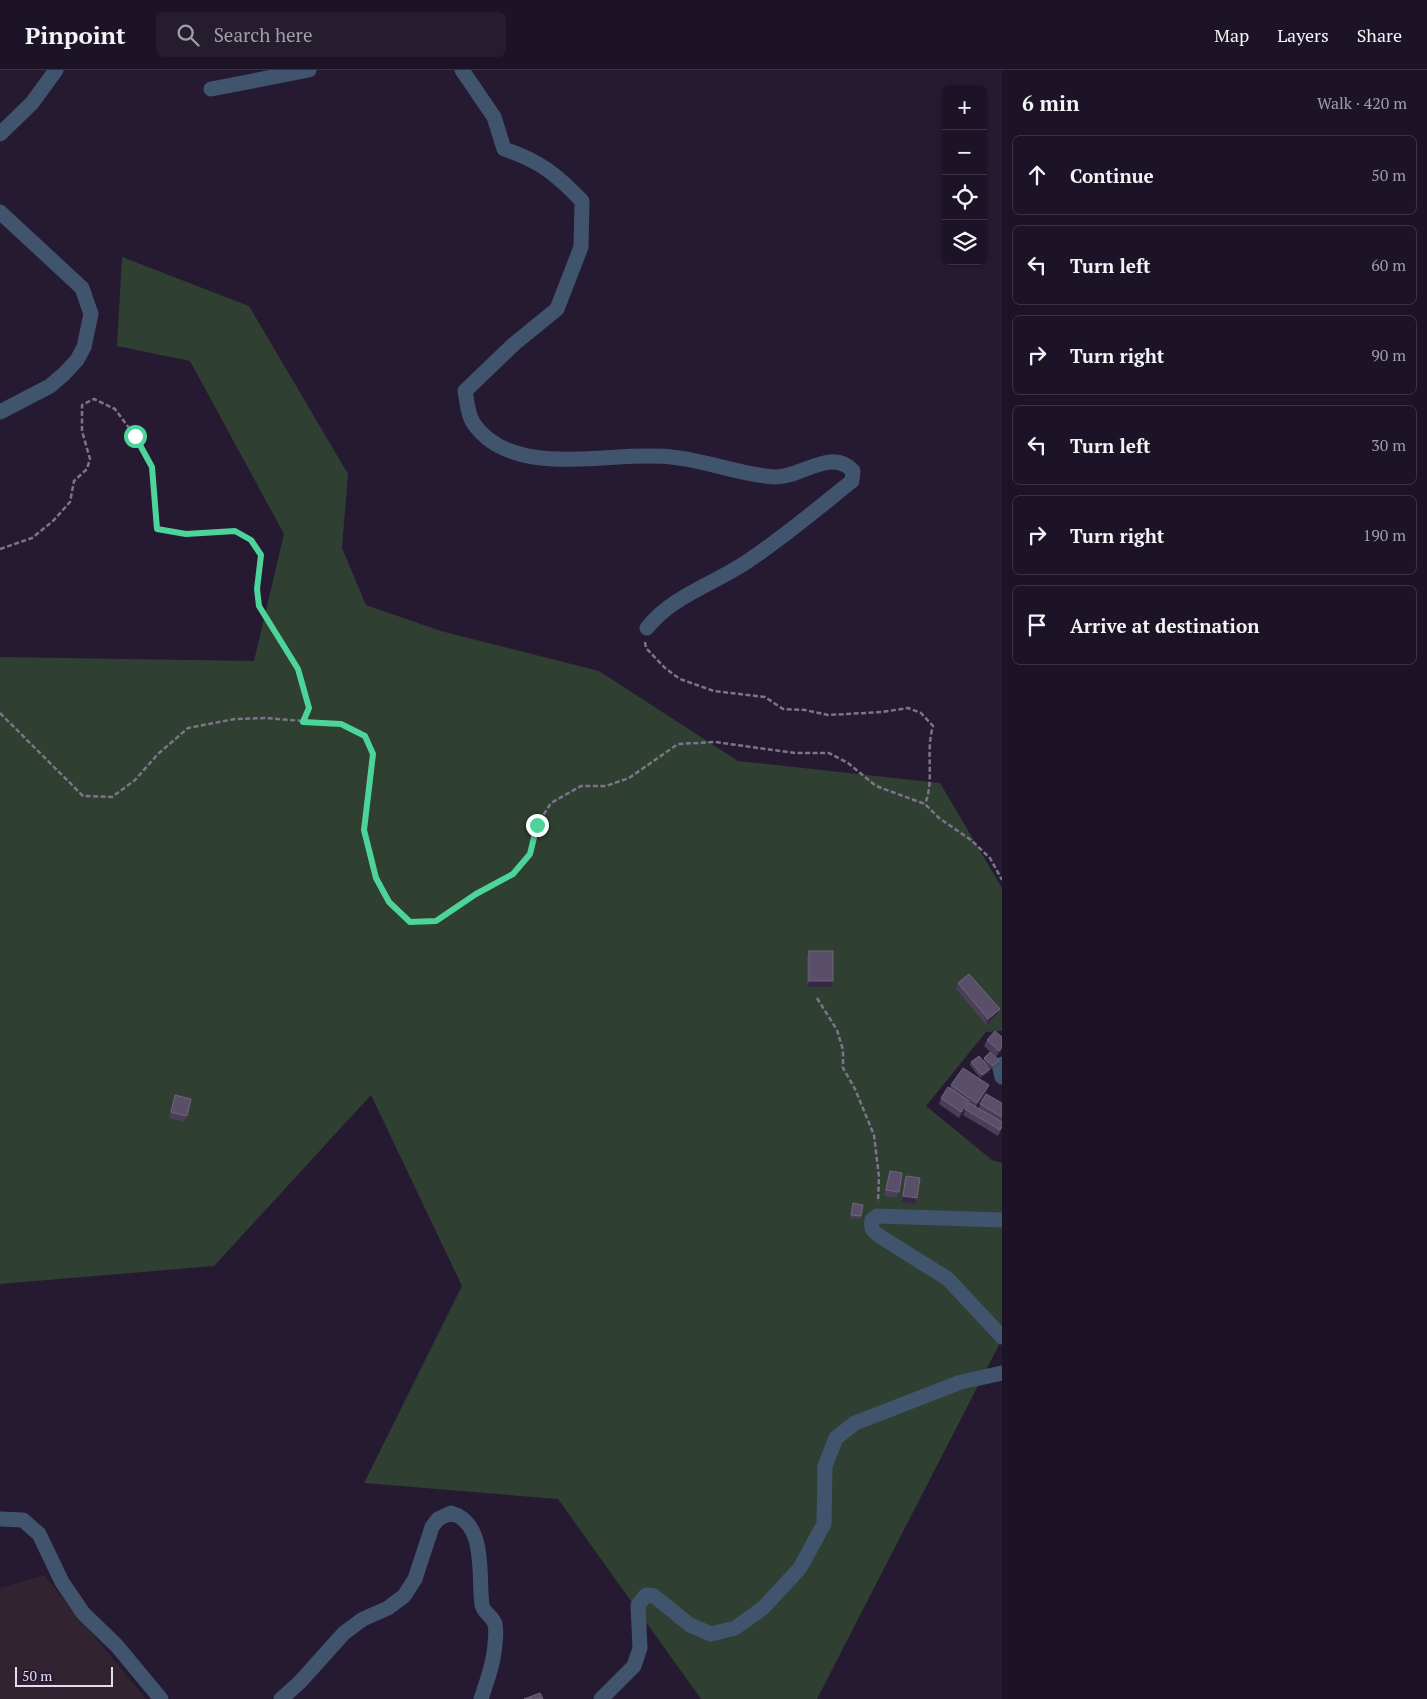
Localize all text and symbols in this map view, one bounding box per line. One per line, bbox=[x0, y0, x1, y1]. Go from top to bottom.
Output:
search box bbox=[156, 12, 506, 57]
text: Pinpoint bbox=[25, 19, 126, 51]
icon: search bbox=[174, 21, 202, 49]
text: Search here bbox=[214, 22, 312, 47]
text: Map bbox=[1214, 23, 1249, 47]
text: Layers bbox=[1277, 23, 1329, 47]
text: Share bbox=[1357, 23, 1402, 47]
map controls bbox=[942, 85, 987, 265]
button: + bbox=[942, 85, 987, 130]
text: 6 min bbox=[1022, 89, 1079, 117]
text: Walk · 420 m bbox=[1317, 92, 1407, 114]
button: − bbox=[942, 130, 987, 175]
icon: ahead bbox=[1023, 161, 1051, 189]
text: Continue bbox=[1070, 163, 1154, 188]
text: 50 m bbox=[1371, 164, 1406, 186]
button: locate bbox=[942, 175, 987, 220]
button: layers bbox=[942, 220, 987, 265]
icon: left bbox=[1023, 251, 1051, 279]
text: Turn left bbox=[1070, 253, 1151, 278]
text: 60 m bbox=[1371, 254, 1406, 276]
icon: right bbox=[1023, 341, 1051, 369]
text: Turn right bbox=[1070, 343, 1164, 368]
text: 90 m bbox=[1371, 344, 1406, 366]
route start bbox=[124, 425, 147, 448]
icon: left bbox=[1023, 431, 1051, 459]
text: Turn left bbox=[1070, 433, 1151, 458]
text: 30 m bbox=[1371, 434, 1406, 456]
icon: right bbox=[1023, 521, 1051, 549]
text: Turn right bbox=[1070, 523, 1164, 548]
text: 190 m bbox=[1363, 524, 1406, 546]
icon: arrive bbox=[1023, 611, 1051, 639]
text: Arrive at destination bbox=[1070, 613, 1259, 638]
route end bbox=[526, 814, 549, 837]
scale bar bbox=[15, 1664, 112, 1687]
text: 50 m bbox=[22, 1666, 52, 1685]

